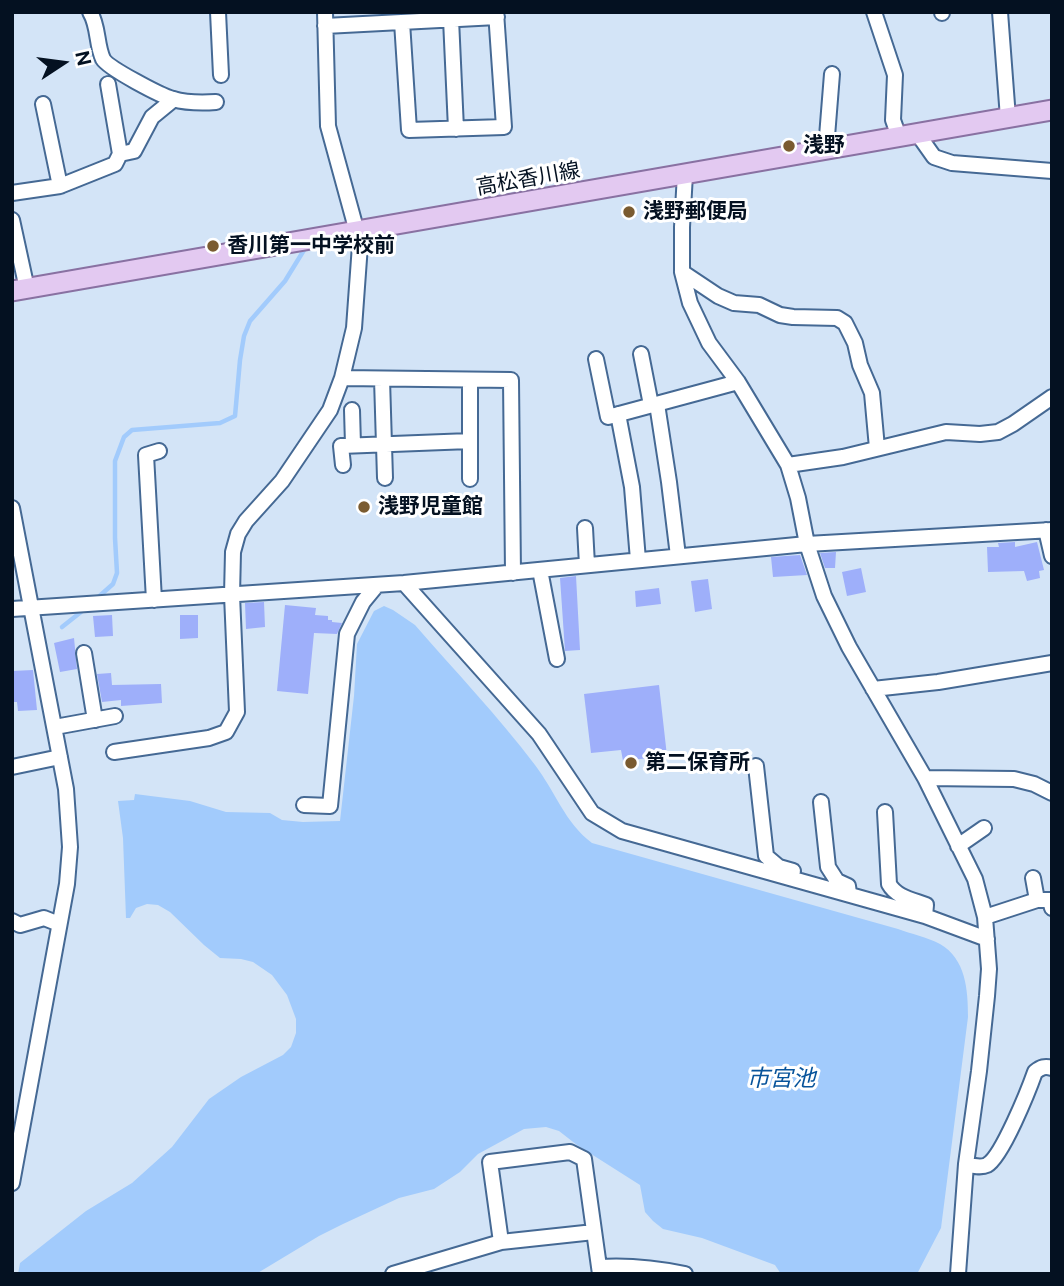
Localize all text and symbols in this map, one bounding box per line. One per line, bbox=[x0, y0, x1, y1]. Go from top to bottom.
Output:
north arrow bbox=[28, 28, 98, 98]
text: N bbox=[71, 49, 96, 68]
place label: 浅野 bbox=[803, 133, 845, 159]
marker: 浅野 bbox=[781, 138, 797, 154]
street label: 高松香川線 bbox=[474, 157, 582, 201]
place label: 浅野郵便局 bbox=[643, 199, 748, 225]
marker: 浅野郵便局 bbox=[621, 204, 637, 220]
place label: 香川第一中学校前 bbox=[227, 233, 395, 259]
marker: 香川第一中学校前 bbox=[205, 238, 221, 254]
place label: 浅野児童館 bbox=[378, 494, 483, 520]
marker: 浅野児童館 bbox=[356, 499, 372, 515]
place label: 第二保育所 bbox=[645, 750, 750, 776]
marker: 第二保育所 bbox=[623, 755, 639, 771]
water label: 市宮池 bbox=[747, 1065, 815, 1093]

